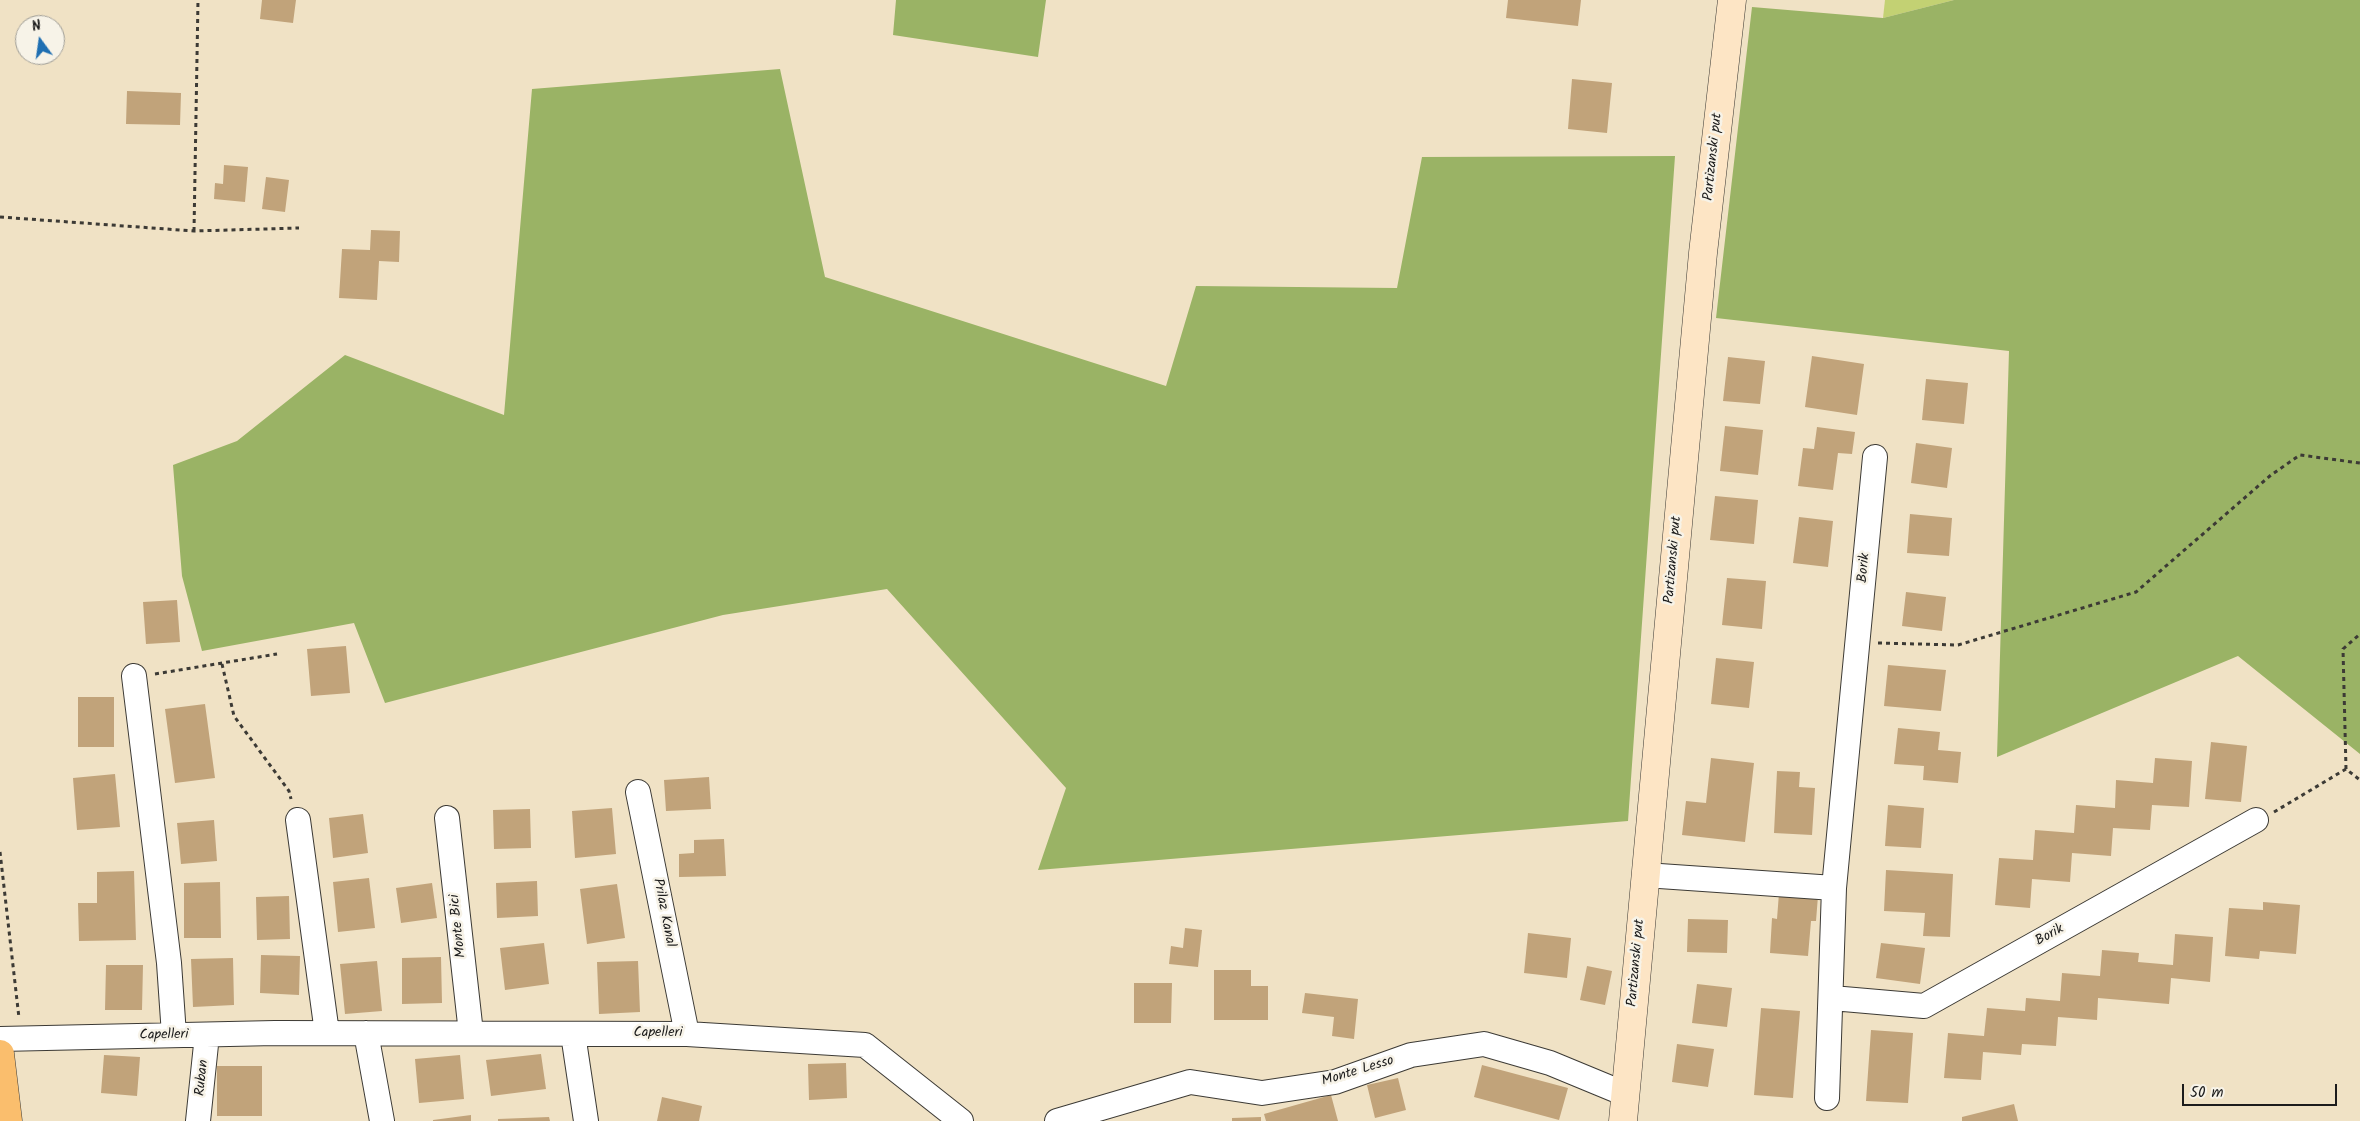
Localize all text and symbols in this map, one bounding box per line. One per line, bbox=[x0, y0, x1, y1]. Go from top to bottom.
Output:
north arrow bbox=[15, 15, 65, 65]
text: N bbox=[30, 15, 44, 38]
street label: Partizanski put bbox=[1701, 112, 1727, 202]
street label: Partizanski put bbox=[1662, 515, 1686, 605]
street label: Borik bbox=[1855, 552, 1875, 584]
street label: Prilaz Kanal bbox=[648, 877, 678, 949]
street label: Monte Bici bbox=[447, 893, 471, 959]
street label: Partizanski put bbox=[1625, 918, 1649, 1008]
street label: Borik bbox=[2033, 921, 2067, 951]
street label: Capelleri bbox=[633, 1026, 683, 1042]
street label: Capelleri bbox=[139, 1027, 189, 1045]
street label: Monte Lesso bbox=[1320, 1053, 1396, 1091]
street label: Ruban bbox=[193, 1059, 213, 1097]
scale bar bbox=[2185, 1074, 2340, 1106]
text: 50 m bbox=[2190, 1081, 2224, 1105]

